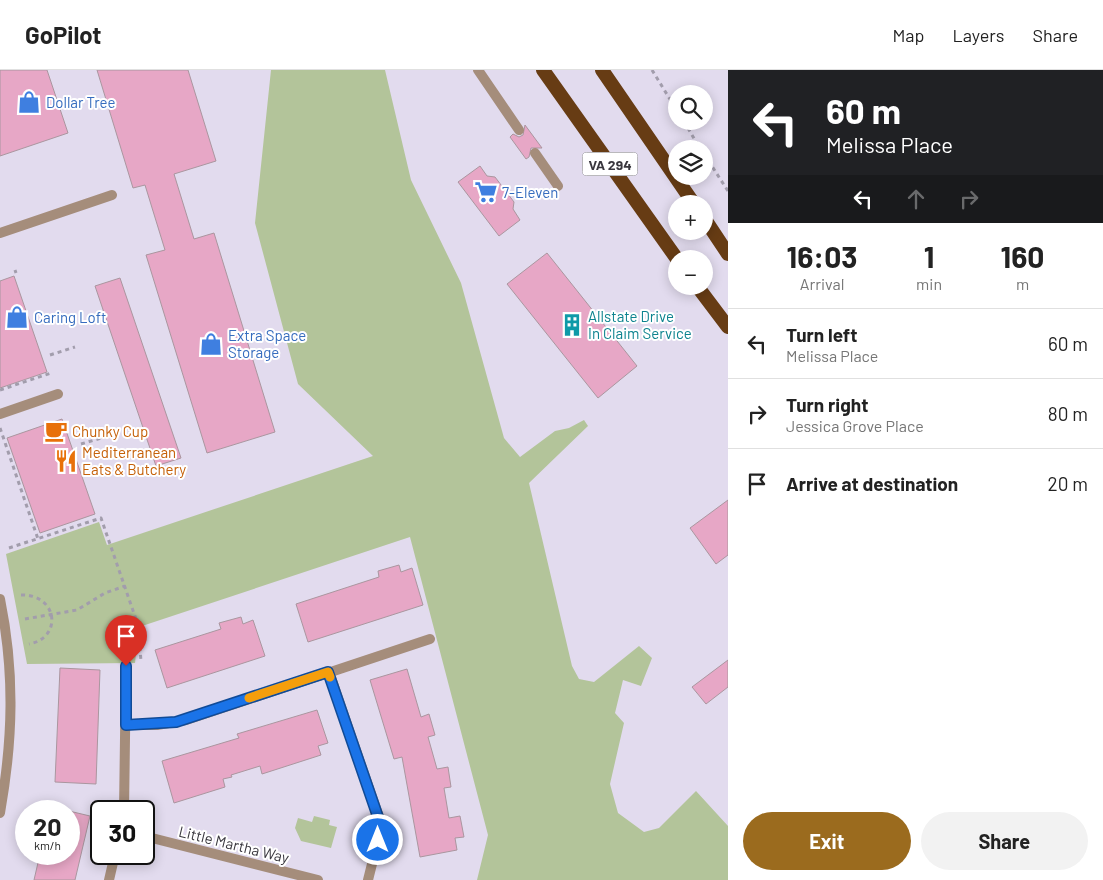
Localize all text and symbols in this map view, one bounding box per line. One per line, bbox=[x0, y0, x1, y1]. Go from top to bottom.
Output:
text: GoPilot bbox=[25, 20, 102, 49]
text: Map bbox=[892, 24, 924, 46]
text: Layers bbox=[952, 24, 1005, 46]
text: Share bbox=[1033, 24, 1078, 46]
map controls bbox=[668, 85, 713, 295]
button: search bbox=[668, 85, 713, 130]
shop icon: Dollar Tree bbox=[16, 89, 42, 115]
text: 60 m bbox=[826, 89, 901, 131]
icon: left bbox=[743, 90, 808, 155]
place label: Dollar Tree bbox=[46, 93, 116, 111]
text: Melissa Place bbox=[826, 131, 953, 157]
button: layers bbox=[668, 140, 713, 185]
road number: VA 294 bbox=[582, 152, 638, 176]
supermarket icon: 7-Eleven bbox=[473, 179, 499, 205]
place label: 7-Eleven bbox=[502, 183, 558, 201]
icon: left bbox=[849, 185, 877, 213]
icon: ahead bbox=[902, 185, 930, 213]
icon: right bbox=[955, 185, 983, 213]
button: + bbox=[668, 195, 713, 240]
text: 16:03 bbox=[787, 238, 858, 274]
text: 1 bbox=[924, 238, 934, 274]
text: 160 bbox=[1001, 238, 1044, 274]
button: − bbox=[668, 250, 713, 295]
text: Arrival bbox=[800, 274, 844, 293]
text: min bbox=[916, 274, 942, 293]
text: m bbox=[1016, 274, 1029, 293]
shop icon: Caring Loft bbox=[4, 304, 30, 330]
place label: Allstate Drive In Claim Service bbox=[588, 307, 692, 342]
place label: Caring Loft bbox=[34, 308, 106, 326]
building icon: Allstate Drive In Claim Service bbox=[559, 312, 585, 338]
text: Turn left bbox=[786, 323, 857, 346]
place label: Extra Space Storage bbox=[228, 326, 306, 361]
icon: left bbox=[743, 330, 771, 358]
shop icon: Extra Space Storage bbox=[198, 331, 224, 357]
text: 60 m bbox=[1048, 332, 1088, 355]
text: Melissa Place bbox=[786, 346, 878, 365]
text: Turn right bbox=[786, 393, 868, 416]
icon: right bbox=[743, 400, 771, 428]
text: 80 m bbox=[1048, 402, 1088, 425]
text: Jessica Grove Place bbox=[786, 416, 924, 435]
cafe icon: Chunky Cup bbox=[43, 418, 69, 444]
place label: Chunky Cup bbox=[72, 422, 148, 440]
place label: Mediterranean Eats & Butchery bbox=[82, 443, 186, 478]
restaurant icon: Mediterranean Eats & Butchery bbox=[53, 448, 79, 474]
icon: arrive bbox=[743, 470, 771, 498]
text: Arrive at destination bbox=[786, 472, 958, 495]
text: 20 m bbox=[1048, 472, 1088, 495]
pin bbox=[105, 615, 147, 666]
icon: arrive bbox=[112, 622, 140, 650]
speed limit sign: 30 bbox=[90, 800, 155, 865]
text: 20 bbox=[33, 811, 62, 841]
button: Exit bbox=[743, 812, 911, 870]
button: Share bbox=[921, 812, 1088, 870]
position arrow bbox=[351, 813, 403, 865]
street label: Little Martha Way bbox=[177, 822, 291, 866]
text: km/h bbox=[34, 838, 61, 852]

